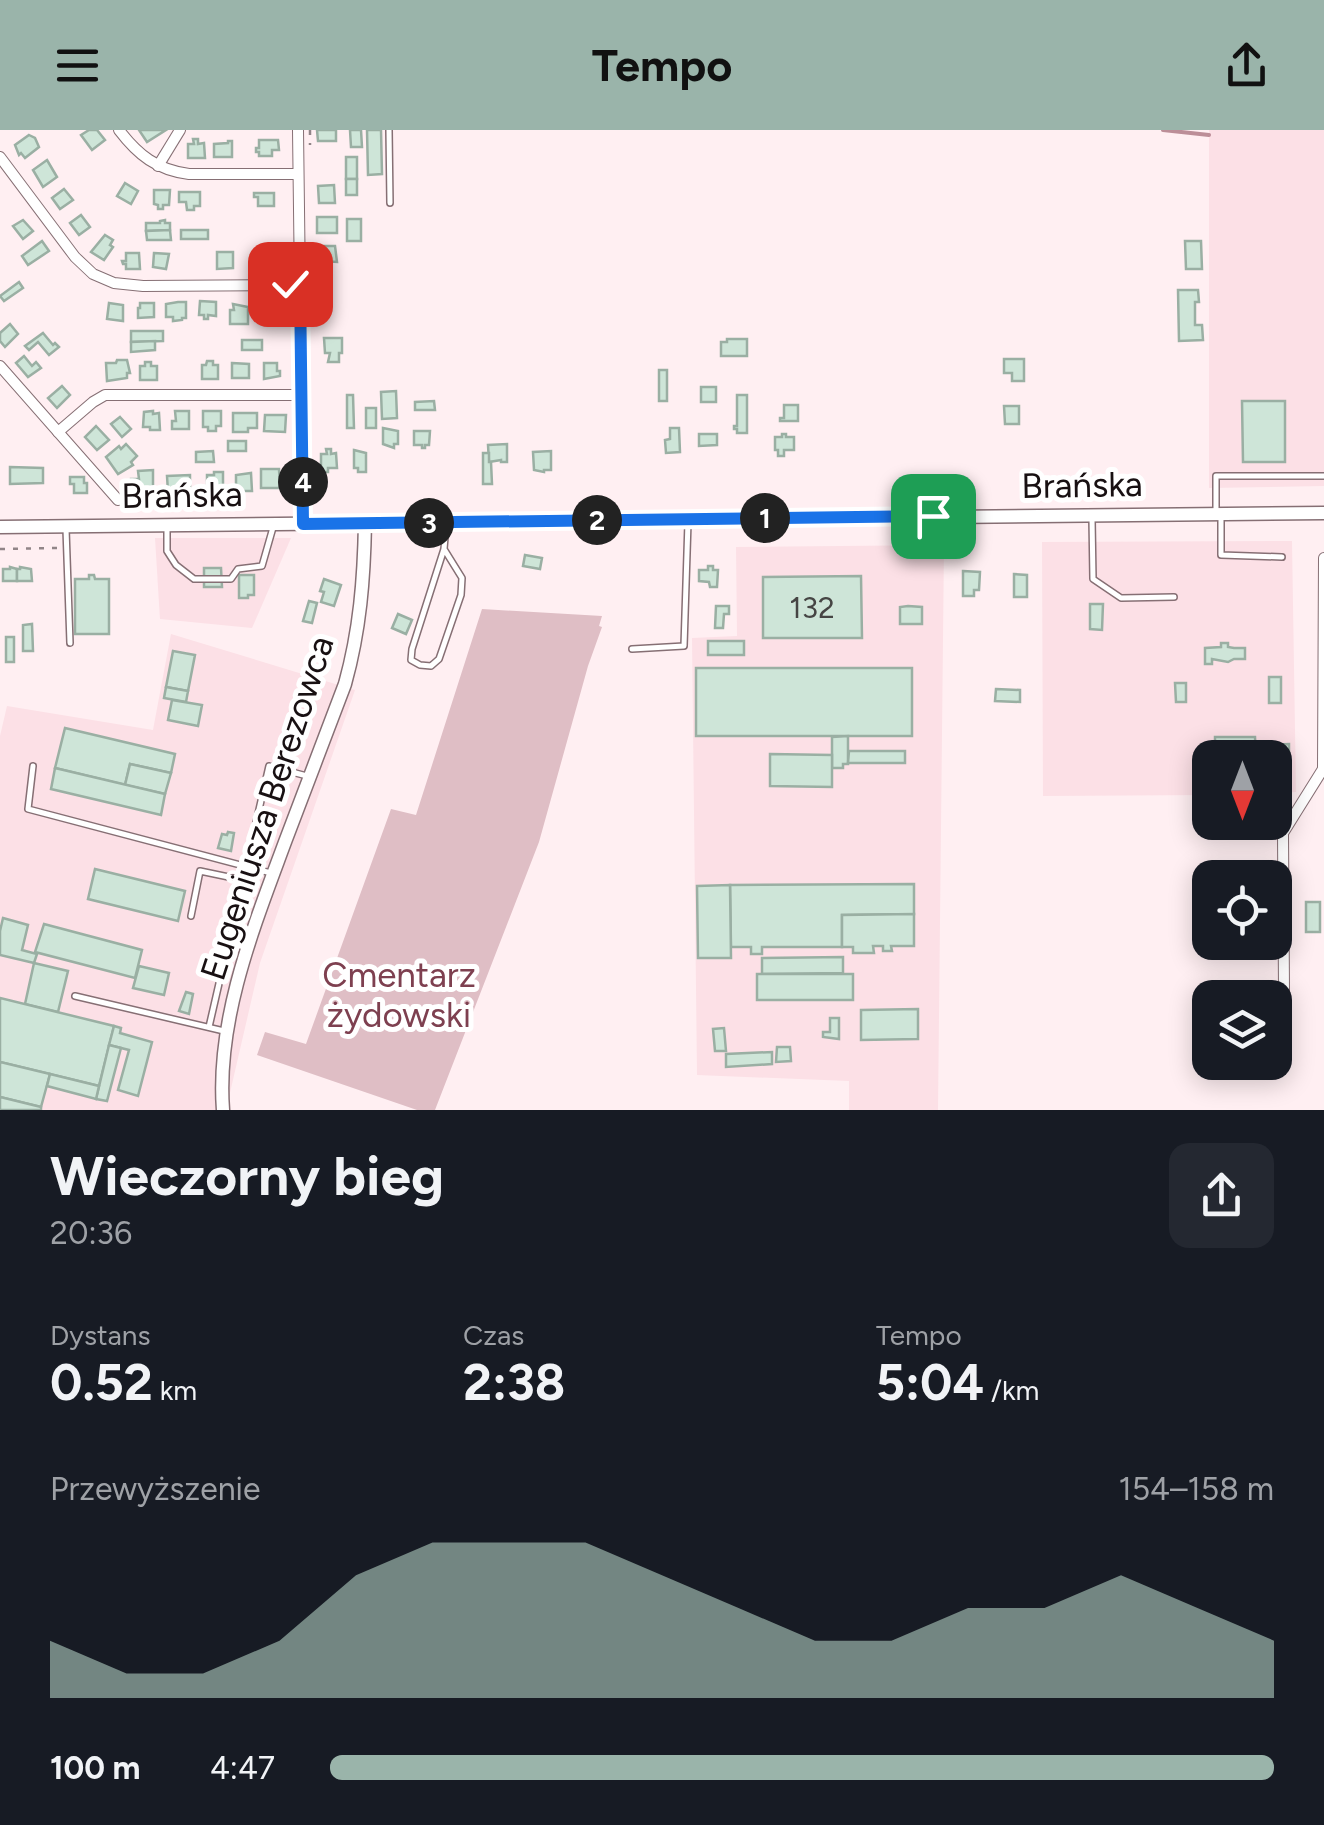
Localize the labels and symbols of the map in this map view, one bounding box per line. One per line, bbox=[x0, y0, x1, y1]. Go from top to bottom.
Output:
pin bbox=[248, 242, 333, 327]
pin: 4 bbox=[278, 457, 328, 507]
street label: Brańska bbox=[1021, 463, 1143, 507]
street label: Brańska bbox=[121, 473, 243, 517]
pin bbox=[891, 474, 976, 559]
pin: 1 bbox=[740, 493, 790, 543]
pin: 2 bbox=[572, 495, 622, 545]
pin: 3 bbox=[404, 498, 454, 548]
house number: 132 bbox=[789, 589, 835, 626]
street label: Eugeniusza Berezowca bbox=[192, 631, 342, 985]
north arrow bbox=[1192, 740, 1292, 840]
park label: Cmentarz żydowski bbox=[322, 954, 476, 1036]

